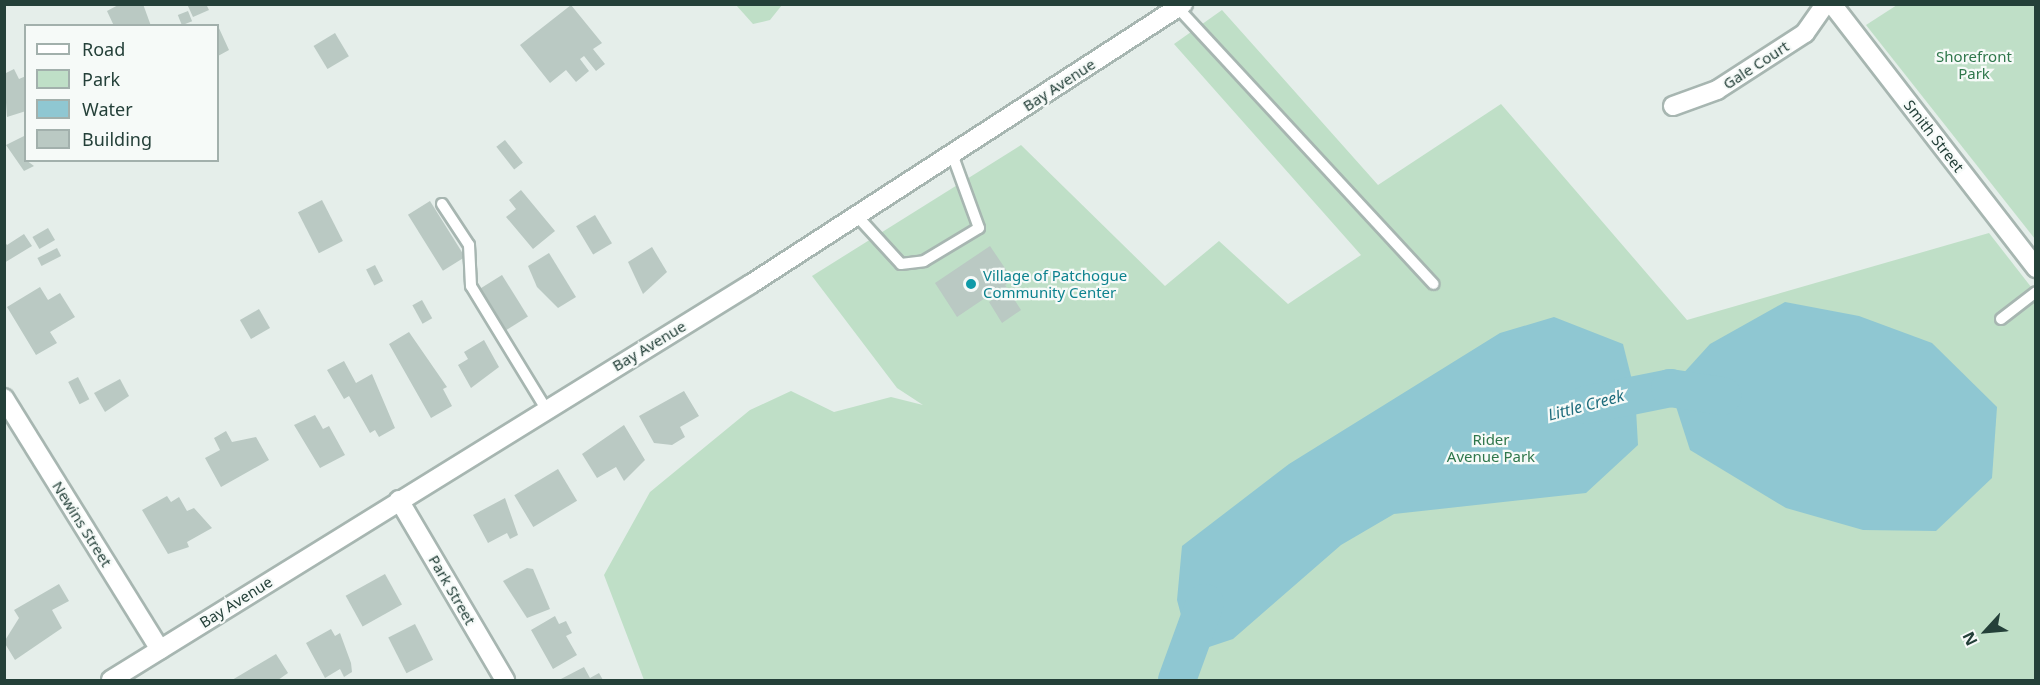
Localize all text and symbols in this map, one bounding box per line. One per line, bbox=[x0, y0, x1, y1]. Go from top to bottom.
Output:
legend bbox=[24, 24, 219, 162]
text: Road bbox=[82, 37, 125, 61]
street label: Gale Court bbox=[1720, 37, 1792, 93]
park label: Shorefront Park bbox=[1936, 47, 2012, 82]
street label: Bay Avenue bbox=[1020, 55, 1098, 115]
text: Park bbox=[82, 67, 120, 91]
street label: Smith Street bbox=[1900, 96, 1968, 176]
text: Water bbox=[82, 97, 133, 121]
text: Building bbox=[82, 127, 152, 151]
place label: Village of Patchogue Community Center bbox=[983, 266, 1127, 301]
marker: Village of Patchogue Community Center bbox=[964, 277, 978, 291]
street label: Bay Avenue bbox=[609, 317, 689, 375]
water label: Little Creek bbox=[1546, 386, 1626, 424]
park label: Rider Avenue Park bbox=[1447, 430, 1535, 465]
street label: Newins Street bbox=[49, 478, 115, 570]
street label: Park Street bbox=[425, 552, 479, 628]
street label: Bay Avenue bbox=[196, 573, 276, 631]
north arrow bbox=[1956, 601, 2016, 661]
text: N bbox=[1957, 628, 1983, 650]

